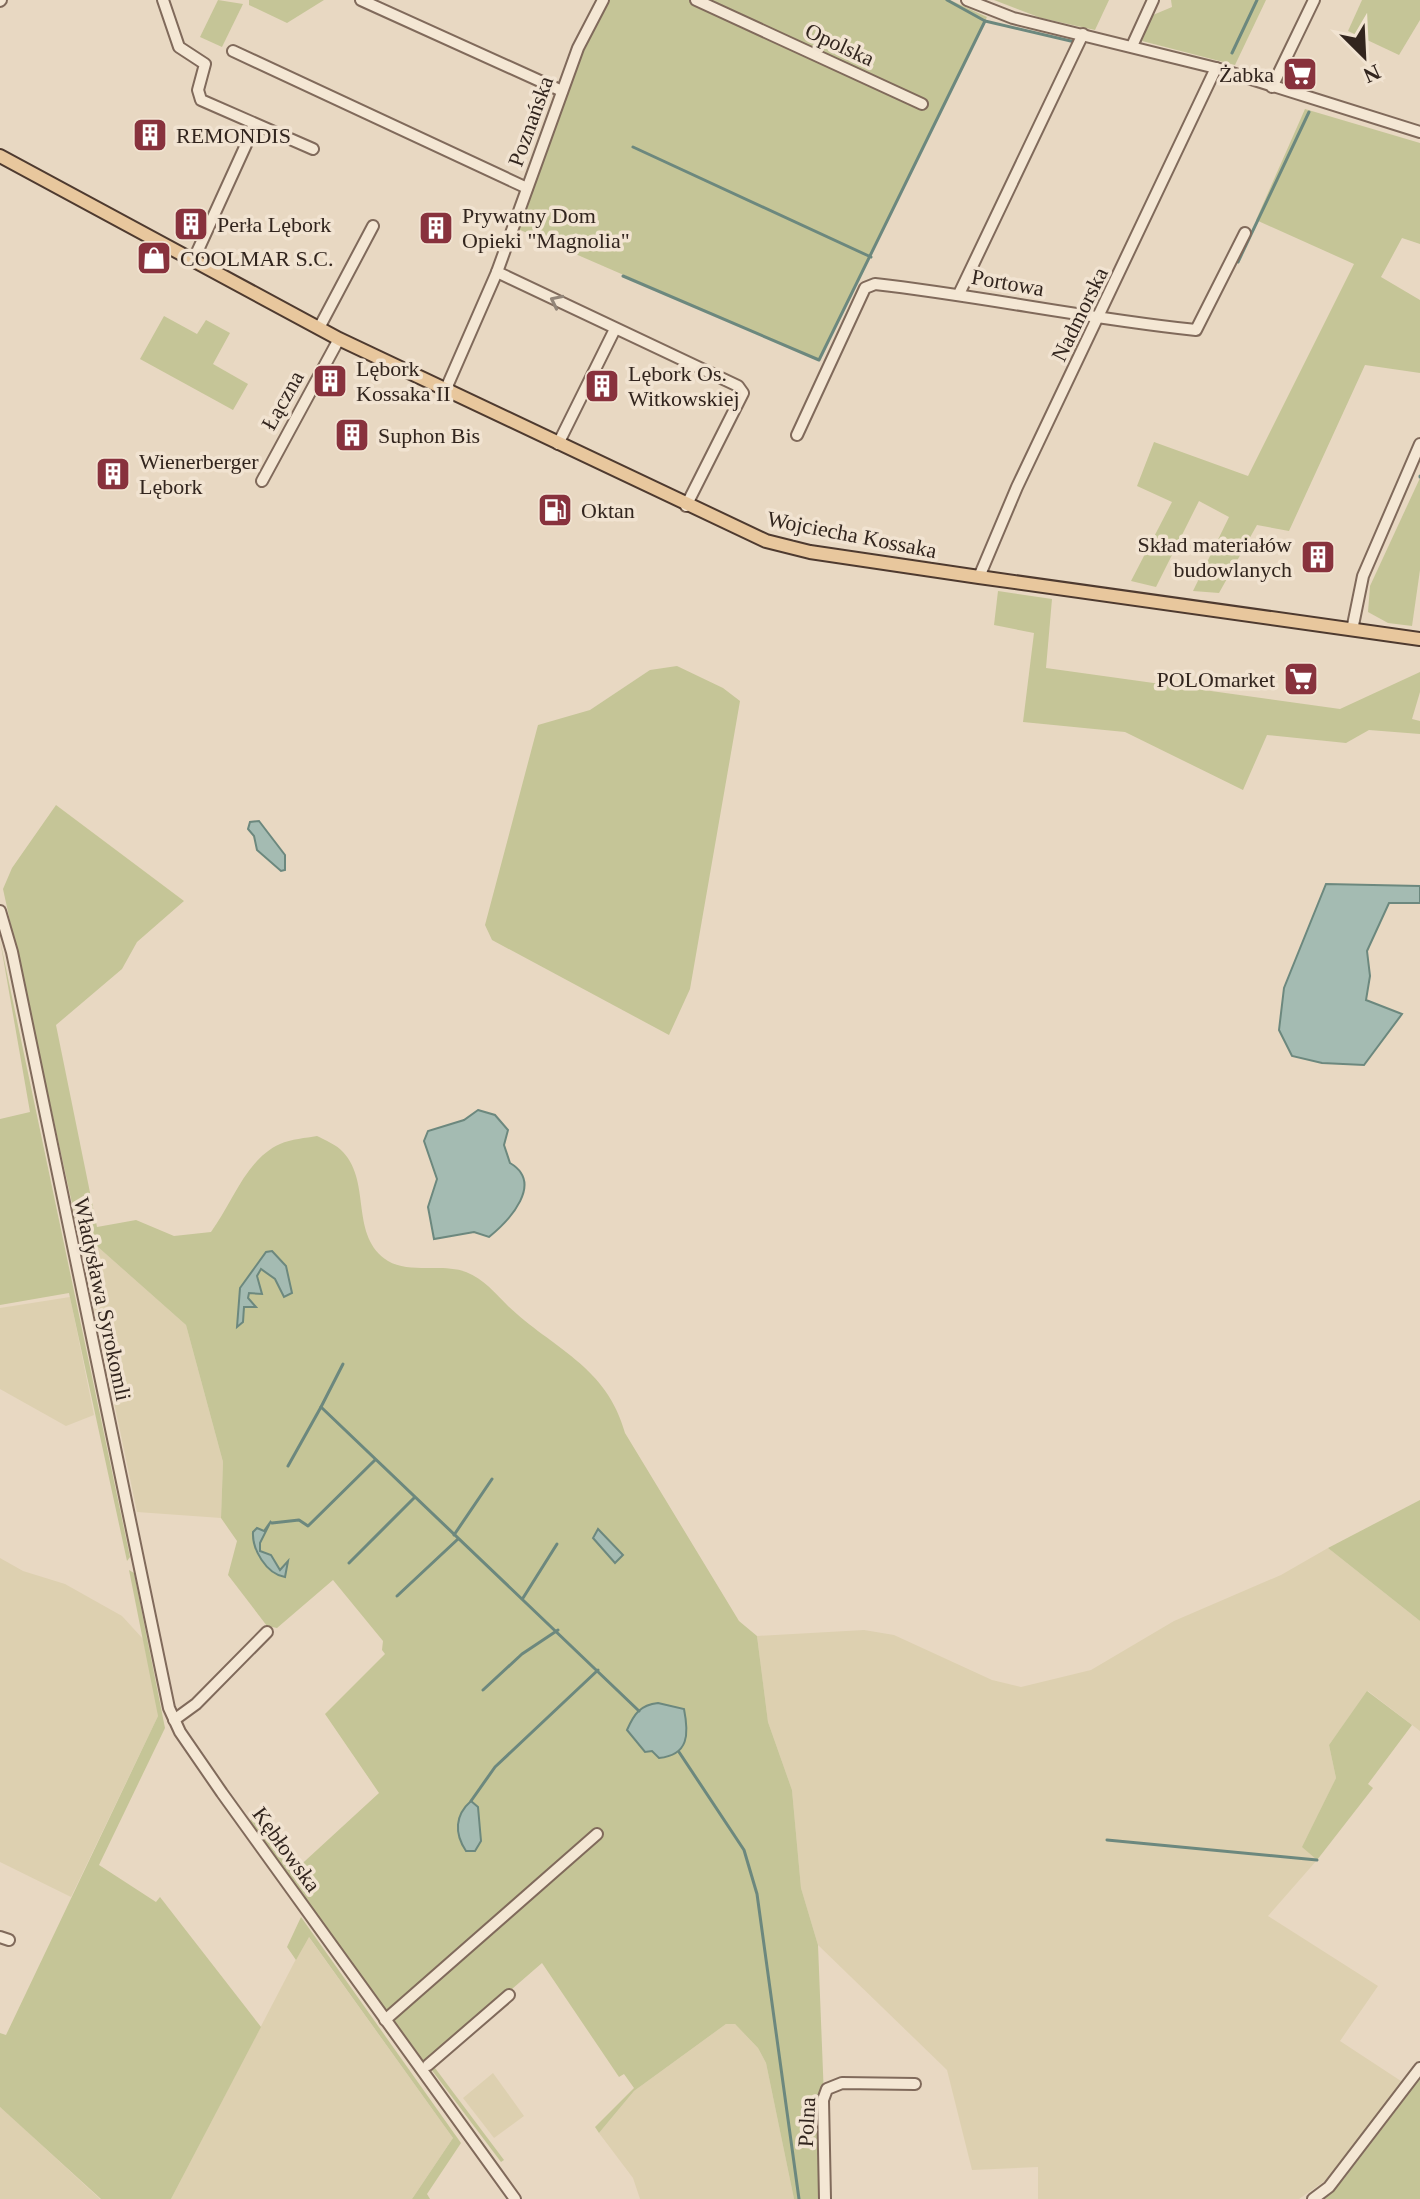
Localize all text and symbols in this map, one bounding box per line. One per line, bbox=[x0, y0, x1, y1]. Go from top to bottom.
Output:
north arrow bbox=[1324, 16, 1404, 96]
street label: Opolska bbox=[801, 18, 879, 71]
supermarket icon: Żabka bbox=[1281, 55, 1319, 93]
text: N bbox=[1359, 59, 1384, 89]
place label: Żabka bbox=[1219, 62, 1274, 87]
street label: Poznańska bbox=[503, 72, 558, 170]
building icon: REMONDIS bbox=[131, 116, 169, 154]
place label: REMONDIS bbox=[176, 123, 291, 148]
place label: Prywatny Dom Opieki "Magnolia" bbox=[462, 203, 630, 253]
building icon: Perła Lębork bbox=[172, 205, 210, 243]
building icon: Prywatny Dom Opieki "Magnolia" bbox=[417, 209, 455, 247]
place label: Perła Lębork bbox=[217, 212, 331, 237]
shop icon: COOLMAR S.C. bbox=[135, 239, 173, 277]
place label: COOLMAR S.C. bbox=[180, 246, 333, 271]
street label: Nadmorska bbox=[1046, 263, 1113, 365]
street label: Portowa bbox=[970, 264, 1046, 301]
one-way arrow bbox=[550, 295, 565, 311]
place label: Lębork Kossaka II bbox=[356, 356, 451, 406]
place label: Lębork Os. Witkowskiej bbox=[628, 361, 740, 411]
building icon: Lębork Kossaka II bbox=[311, 362, 349, 400]
street label: Łączna bbox=[256, 366, 309, 434]
building icon: Lębork Os. Witkowskiej bbox=[583, 367, 621, 405]
building icon: Suphon Bis bbox=[333, 416, 371, 454]
place label: Suphon Bis bbox=[378, 423, 480, 448]
place label: Wienerberger Lębork bbox=[139, 449, 259, 499]
building icon: Wienerberger Lębork bbox=[94, 455, 132, 493]
fuel station icon: Oktan bbox=[536, 491, 574, 529]
place label: Oktan bbox=[581, 498, 635, 523]
street label: Wojciecha Kossaka bbox=[765, 506, 939, 563]
place label: Skład materiałów budowlanych bbox=[1137, 532, 1292, 582]
building icon: Skład materiałów budowlanych bbox=[1299, 538, 1337, 576]
supermarket icon: POLOmarket bbox=[1282, 660, 1320, 698]
place label: POLOmarket bbox=[1156, 667, 1275, 692]
street label: Władysława Syrokomli bbox=[69, 1195, 136, 1403]
street label: Kębłowska bbox=[247, 1802, 326, 1897]
street label: Polna bbox=[793, 2096, 820, 2148]

